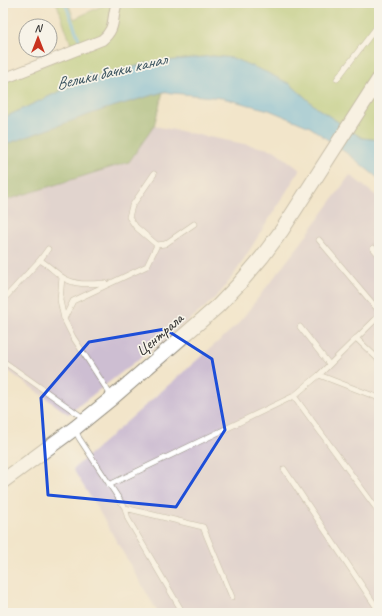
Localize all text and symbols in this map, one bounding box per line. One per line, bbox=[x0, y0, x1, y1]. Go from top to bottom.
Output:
north arrow bbox=[18, 18, 58, 58]
text: N bbox=[35, 21, 44, 35]
water label: Велики бачки канал bbox=[54, 48, 171, 94]
street label: Централа bbox=[132, 308, 189, 361]

